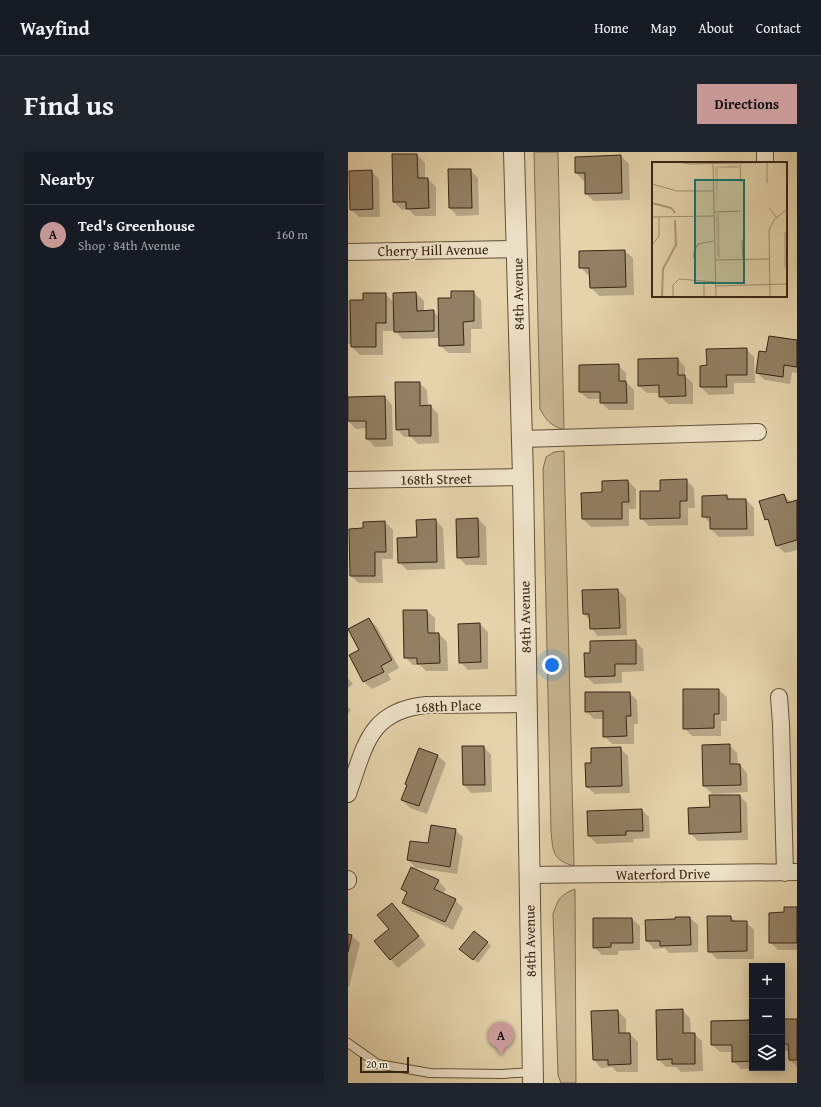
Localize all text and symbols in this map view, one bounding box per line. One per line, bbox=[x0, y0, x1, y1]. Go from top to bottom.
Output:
text: Wayfind bbox=[20, 14, 90, 42]
text: Home bbox=[594, 18, 629, 38]
text: Map bbox=[651, 18, 676, 38]
text: About bbox=[698, 18, 734, 38]
text: Contact bbox=[756, 18, 801, 38]
text: Find us bbox=[24, 84, 114, 125]
button: Directions bbox=[697, 84, 797, 124]
inset map bbox=[652, 162, 787, 297]
text: Nearby bbox=[40, 166, 94, 191]
text: Ted's Greenhouse bbox=[78, 215, 195, 236]
text: A bbox=[49, 225, 57, 244]
text: 160 m bbox=[276, 225, 308, 244]
text: Shop · 84th Avenue bbox=[78, 236, 180, 255]
street label: Cherry Hill Avenue bbox=[377, 239, 489, 261]
street label: 84th Avenue bbox=[507, 257, 529, 330]
street label: 168th Street bbox=[400, 468, 472, 490]
street label: 84th Avenue bbox=[514, 580, 536, 653]
your location bbox=[542, 655, 562, 675]
street label: 168th Place bbox=[414, 695, 482, 717]
street label: Waterford Drive bbox=[616, 863, 711, 885]
street label: 84th Avenue bbox=[519, 904, 541, 977]
map controls bbox=[749, 963, 785, 1071]
button: + bbox=[749, 963, 785, 999]
button: − bbox=[749, 999, 785, 1035]
pin: A bbox=[488, 1022, 514, 1055]
button: layers bbox=[749, 1035, 785, 1071]
scale bar bbox=[360, 1055, 409, 1074]
text: 20 m bbox=[366, 1056, 388, 1072]

